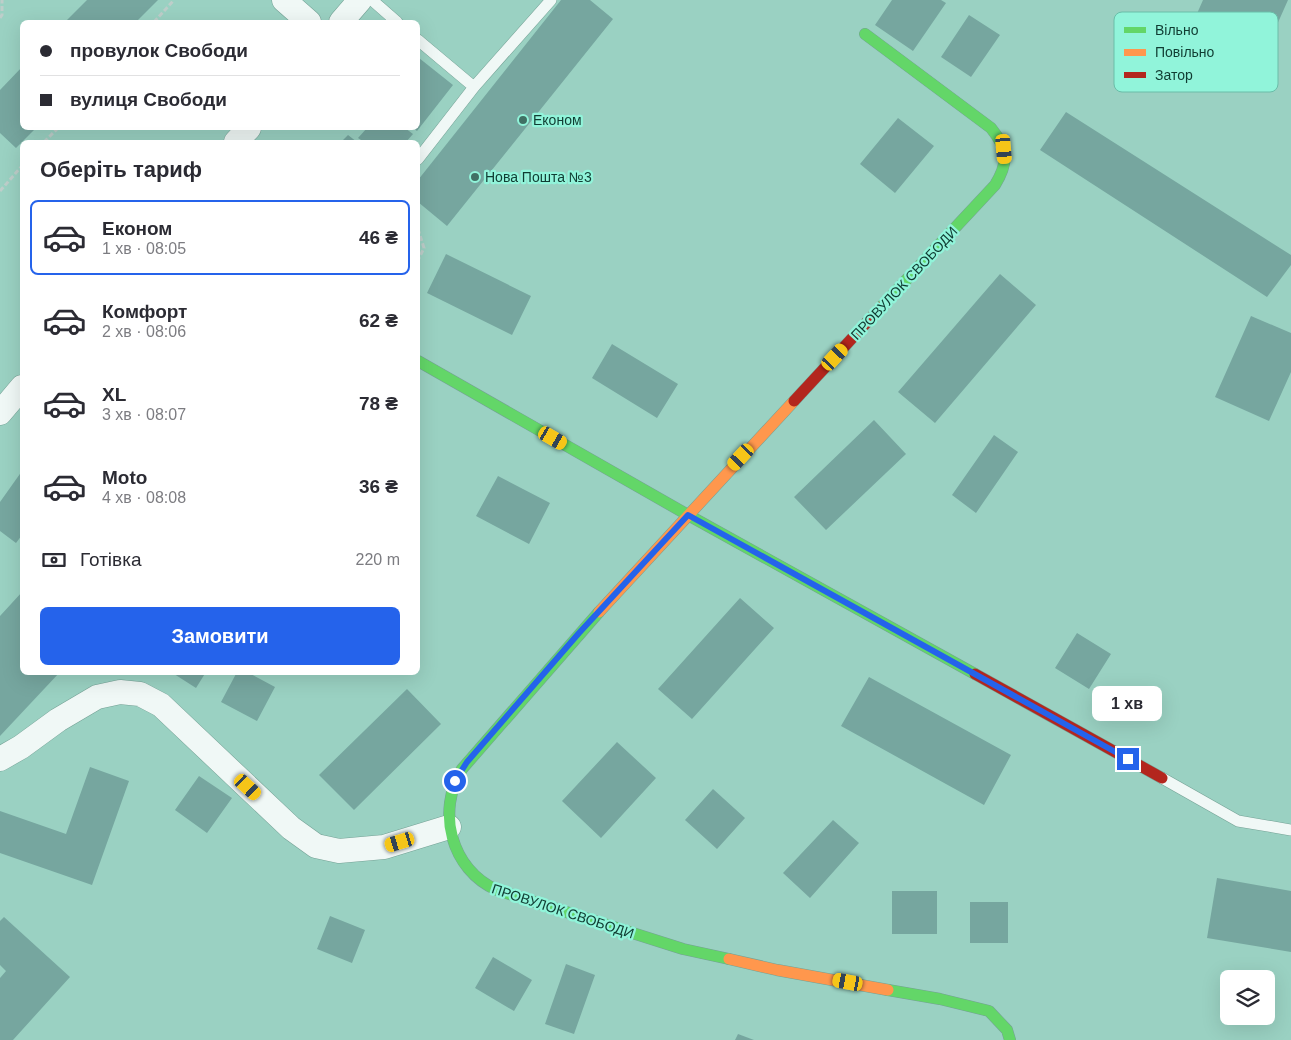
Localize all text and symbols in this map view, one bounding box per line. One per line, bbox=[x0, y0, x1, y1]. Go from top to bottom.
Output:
legend bbox=[1114, 12, 1278, 92]
text: Вільно bbox=[1155, 22, 1199, 38]
text: провулок Свободи bbox=[70, 40, 248, 61]
text: Повільно bbox=[1155, 44, 1215, 60]
text: Затор bbox=[1155, 67, 1193, 83]
text: вулиця Свободи bbox=[70, 89, 227, 110]
place label: Економ bbox=[533, 112, 582, 128]
marker: Економ bbox=[517, 114, 529, 126]
car bbox=[995, 133, 1012, 165]
text: Оберіть тариф bbox=[40, 157, 202, 182]
place label: Нова Пошта №3 bbox=[485, 169, 592, 185]
marker: Нова Пошта №3 bbox=[469, 171, 481, 183]
icon: car bbox=[42, 215, 87, 260]
text: Економ bbox=[102, 218, 172, 239]
street label: ПРОВУЛОК СВОБОДИ bbox=[848, 223, 960, 343]
text: 46 ₴ bbox=[359, 227, 398, 248]
text: 1 хв · 08:05 bbox=[102, 240, 186, 257]
icon: car bbox=[42, 298, 87, 343]
text: Комфорт bbox=[102, 301, 187, 322]
text: 62 ₴ bbox=[359, 310, 398, 331]
text: 2 хв · 08:06 bbox=[102, 323, 186, 340]
car bbox=[819, 341, 850, 373]
icon: car bbox=[42, 381, 87, 426]
text: XL bbox=[102, 384, 126, 405]
text: 78 ₴ bbox=[359, 393, 398, 414]
text: 3 хв · 08:07 bbox=[102, 406, 186, 423]
car bbox=[536, 424, 569, 452]
car bbox=[725, 441, 756, 473]
icon: car bbox=[42, 464, 87, 509]
text: Moto bbox=[102, 467, 147, 488]
text: 36 ₴ bbox=[359, 476, 398, 497]
text: 4 хв · 08:08 bbox=[102, 489, 186, 506]
icon: cash bbox=[40, 546, 68, 574]
text: Готівка bbox=[80, 549, 141, 570]
text: 220 m bbox=[356, 551, 400, 568]
button: Замовити bbox=[40, 607, 400, 665]
callout: 1 хв bbox=[1093, 686, 1163, 722]
text: 1 хв bbox=[1111, 695, 1143, 712]
route end bbox=[1117, 748, 1139, 770]
route start bbox=[444, 770, 466, 792]
car bbox=[231, 771, 264, 803]
car bbox=[383, 830, 416, 854]
street label: ПРОВУЛОК СВОБОДИ bbox=[490, 880, 636, 942]
map controls bbox=[1220, 970, 1275, 1025]
button: layers bbox=[1220, 970, 1275, 1025]
car bbox=[831, 972, 864, 992]

